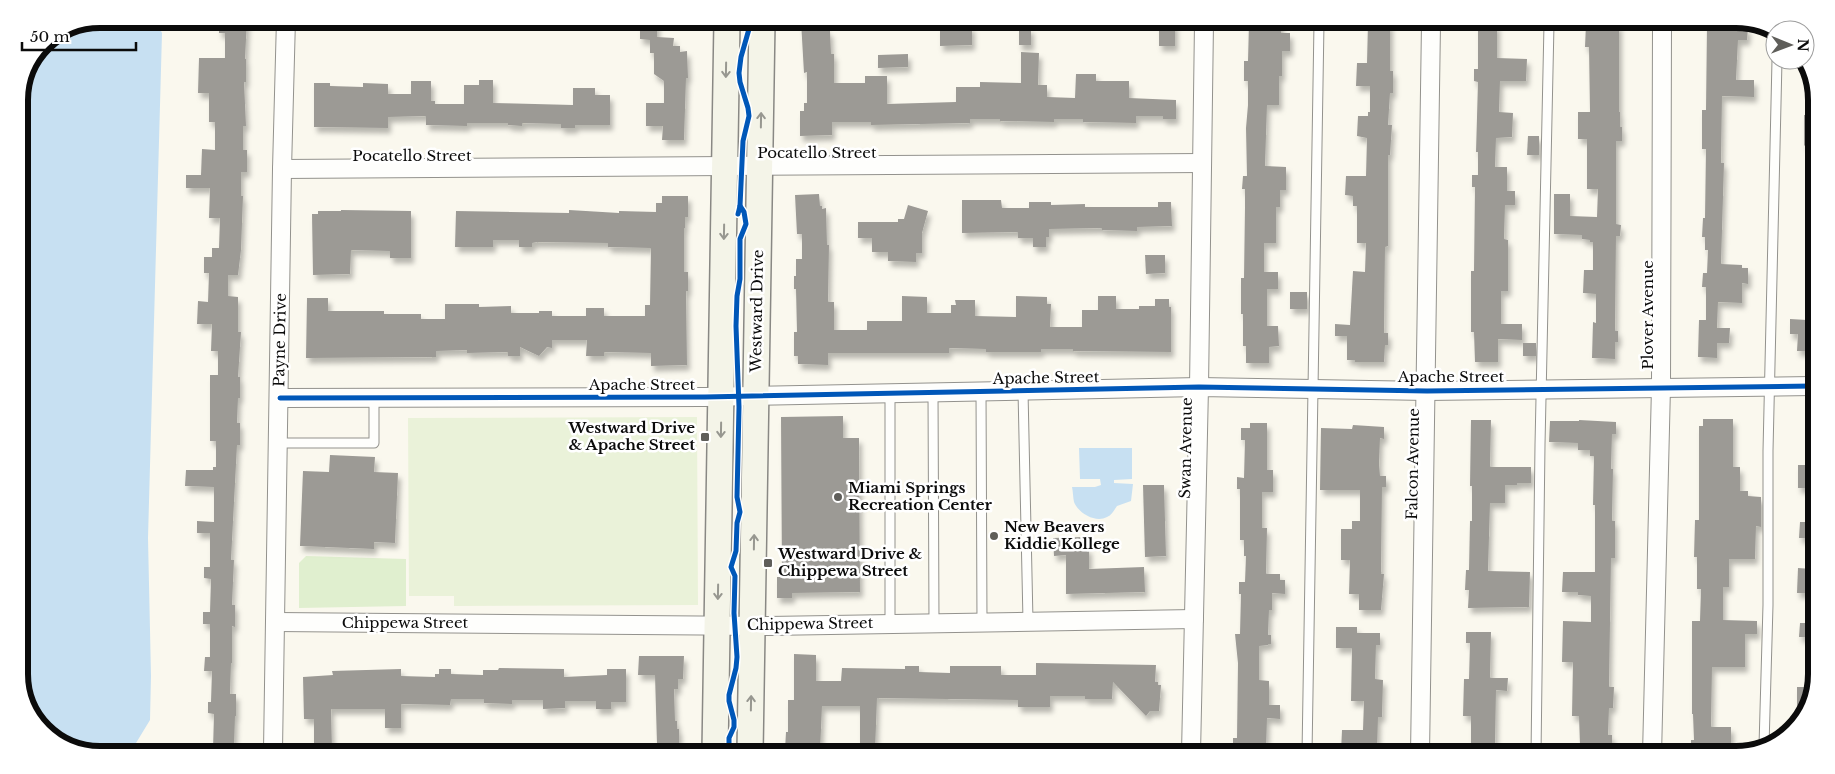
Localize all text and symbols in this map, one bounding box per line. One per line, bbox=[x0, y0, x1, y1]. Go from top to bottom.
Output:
scale bar bbox=[22, 20, 136, 52]
north arrow bbox=[1765, 20, 1815, 70]
text: 50 m bbox=[30, 27, 70, 46]
text: N bbox=[1794, 38, 1812, 52]
one-way arrow bbox=[721, 62, 731, 78]
one-way arrow bbox=[756, 113, 765, 129]
street label: Pocatello Street bbox=[757, 143, 877, 162]
street label: Pocatello Street bbox=[352, 146, 472, 165]
one-way arrow bbox=[719, 224, 729, 240]
street label: Westward Drive bbox=[746, 249, 767, 374]
street label: Plover Avenue bbox=[1638, 260, 1657, 370]
street label: Payne Drive bbox=[269, 293, 290, 387]
street label: Apache Street bbox=[992, 367, 1100, 388]
street label: Apache Street bbox=[1397, 367, 1505, 386]
street label: Apache Street bbox=[588, 375, 696, 394]
street label: Swan Avenue bbox=[1175, 397, 1196, 499]
street label: Falcon Avenue bbox=[1402, 408, 1423, 520]
place label: Westward Drive & Apache Street bbox=[567, 418, 695, 454]
one-way arrow bbox=[716, 421, 726, 437]
marker: Westward Drive & Apache Street bbox=[699, 431, 711, 443]
place label: Miami Springs Recreation Center bbox=[848, 478, 993, 514]
marker: Miami Springs Recreation Center bbox=[832, 491, 844, 503]
place label: New Beavers Kiddie Kollege bbox=[1004, 517, 1120, 553]
marker: New Beavers Kiddie Kollege bbox=[988, 530, 1000, 542]
one-way arrow bbox=[749, 534, 758, 550]
place label: Westward Drive & Chippewa Street bbox=[777, 544, 922, 580]
marker: Westward Drive & Chippewa Street bbox=[762, 557, 774, 569]
one-way arrow bbox=[713, 584, 723, 600]
street label: Chippewa Street bbox=[342, 613, 469, 632]
street label: Chippewa Street bbox=[747, 613, 874, 634]
one-way arrow bbox=[747, 695, 756, 711]

